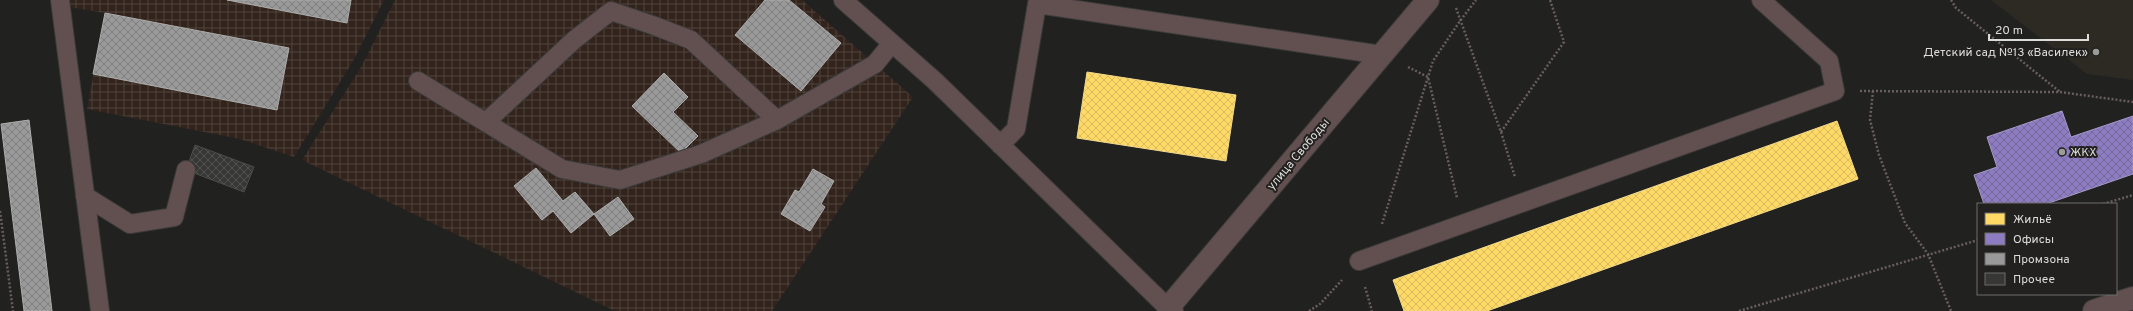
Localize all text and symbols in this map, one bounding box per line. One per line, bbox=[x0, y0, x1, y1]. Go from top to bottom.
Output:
scale bar bbox=[1989, 16, 2088, 42]
text: 20 m bbox=[1995, 23, 2023, 39]
place label: Детский сад №13 «Василек» bbox=[1923, 45, 2088, 61]
marker: Детский сад №13 «Василек» bbox=[2091, 47, 2101, 57]
street label: улица Свободы bbox=[1264, 115, 1334, 194]
place label: ЖКХ bbox=[2070, 145, 2096, 161]
marker: ЖКХ bbox=[2057, 147, 2067, 157]
legend bbox=[1977, 203, 2117, 295]
text: Жильё bbox=[2013, 212, 2052, 228]
text: Офисы bbox=[2013, 232, 2054, 248]
text: Промзона bbox=[2013, 252, 2070, 268]
text: Прочее bbox=[2013, 272, 2055, 288]

